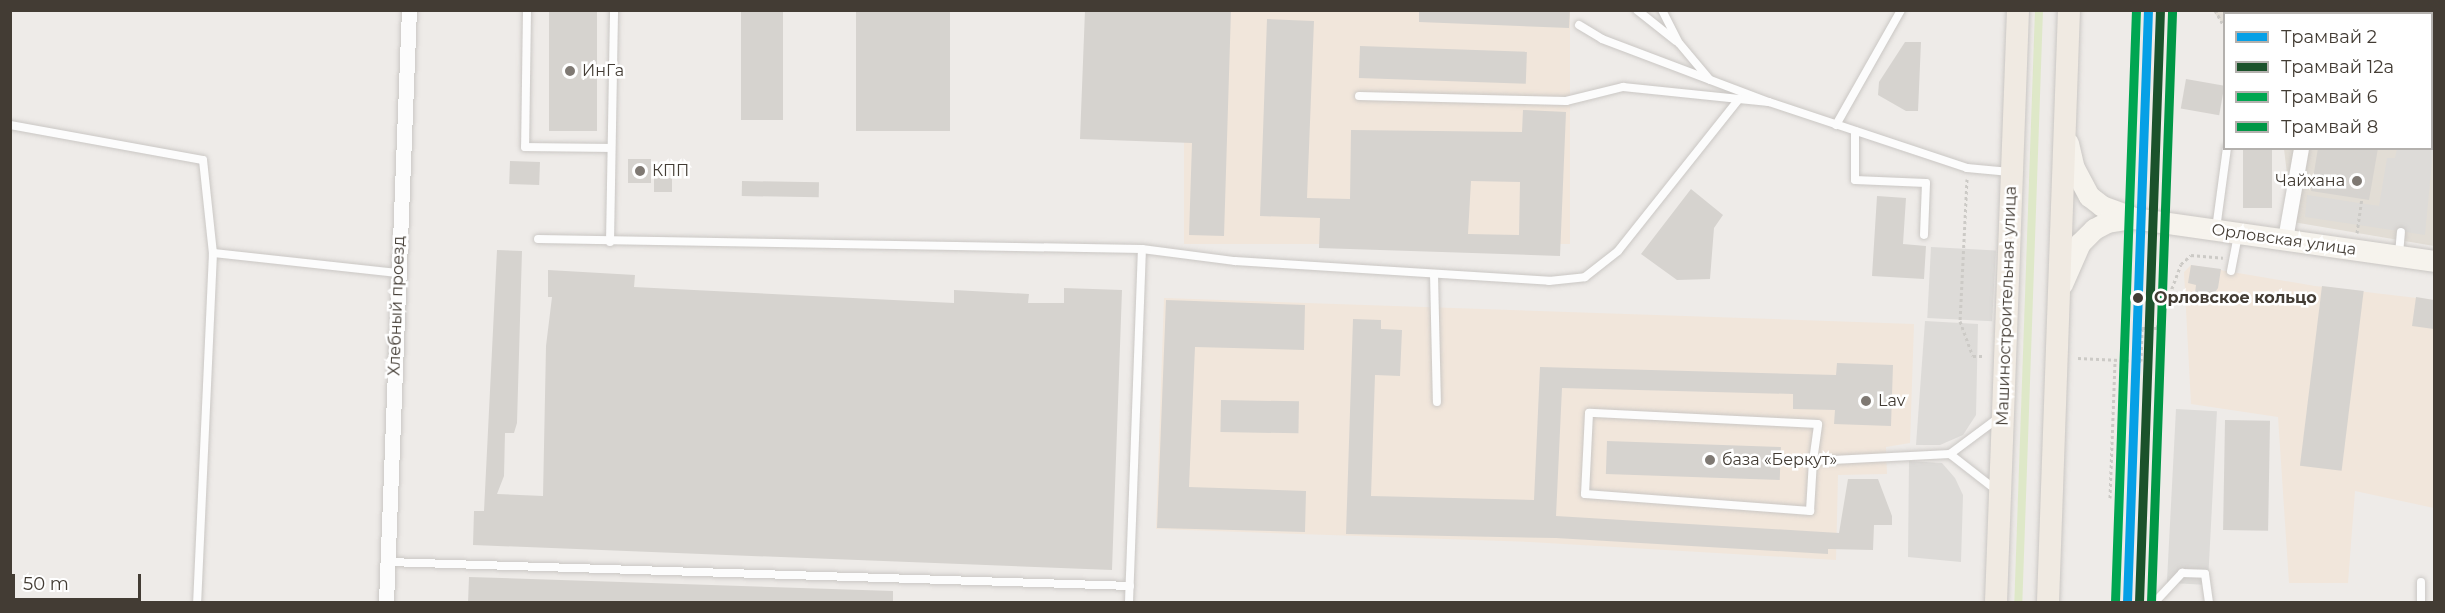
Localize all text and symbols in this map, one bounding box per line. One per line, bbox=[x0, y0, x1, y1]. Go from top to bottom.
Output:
legend bbox=[2223, 12, 2433, 150]
text: Трамвай 2 bbox=[2281, 26, 2377, 48]
text: Трамвай 12а bbox=[2281, 56, 2394, 78]
place label: ИнГа bbox=[582, 61, 624, 81]
marker: ИнГа bbox=[563, 64, 577, 78]
text: Трамвай 6 bbox=[2281, 86, 2378, 108]
text: Трамвай 8 bbox=[2281, 116, 2378, 138]
place label: КПП bbox=[652, 161, 689, 181]
marker: КПП bbox=[633, 164, 647, 178]
place label: Чайхана bbox=[2276, 171, 2345, 191]
marker: Чайхана bbox=[2350, 174, 2364, 188]
street label: Машиностроительная улица bbox=[1993, 186, 2021, 426]
street label: Орловская улица bbox=[2210, 220, 2358, 260]
street label: Хлебный проезд bbox=[385, 236, 409, 376]
marker: Орловское кольцо bbox=[2127, 287, 2149, 309]
place label: Орловское кольцо bbox=[2154, 288, 2317, 308]
place label: Lav bbox=[1878, 391, 1905, 411]
marker: Lav bbox=[1859, 394, 1873, 408]
place label: база «Беркут» bbox=[1722, 450, 1837, 470]
marker: база «Беркут» bbox=[1703, 453, 1717, 467]
scale bar bbox=[15, 562, 144, 600]
text: 50 m bbox=[23, 573, 69, 595]

